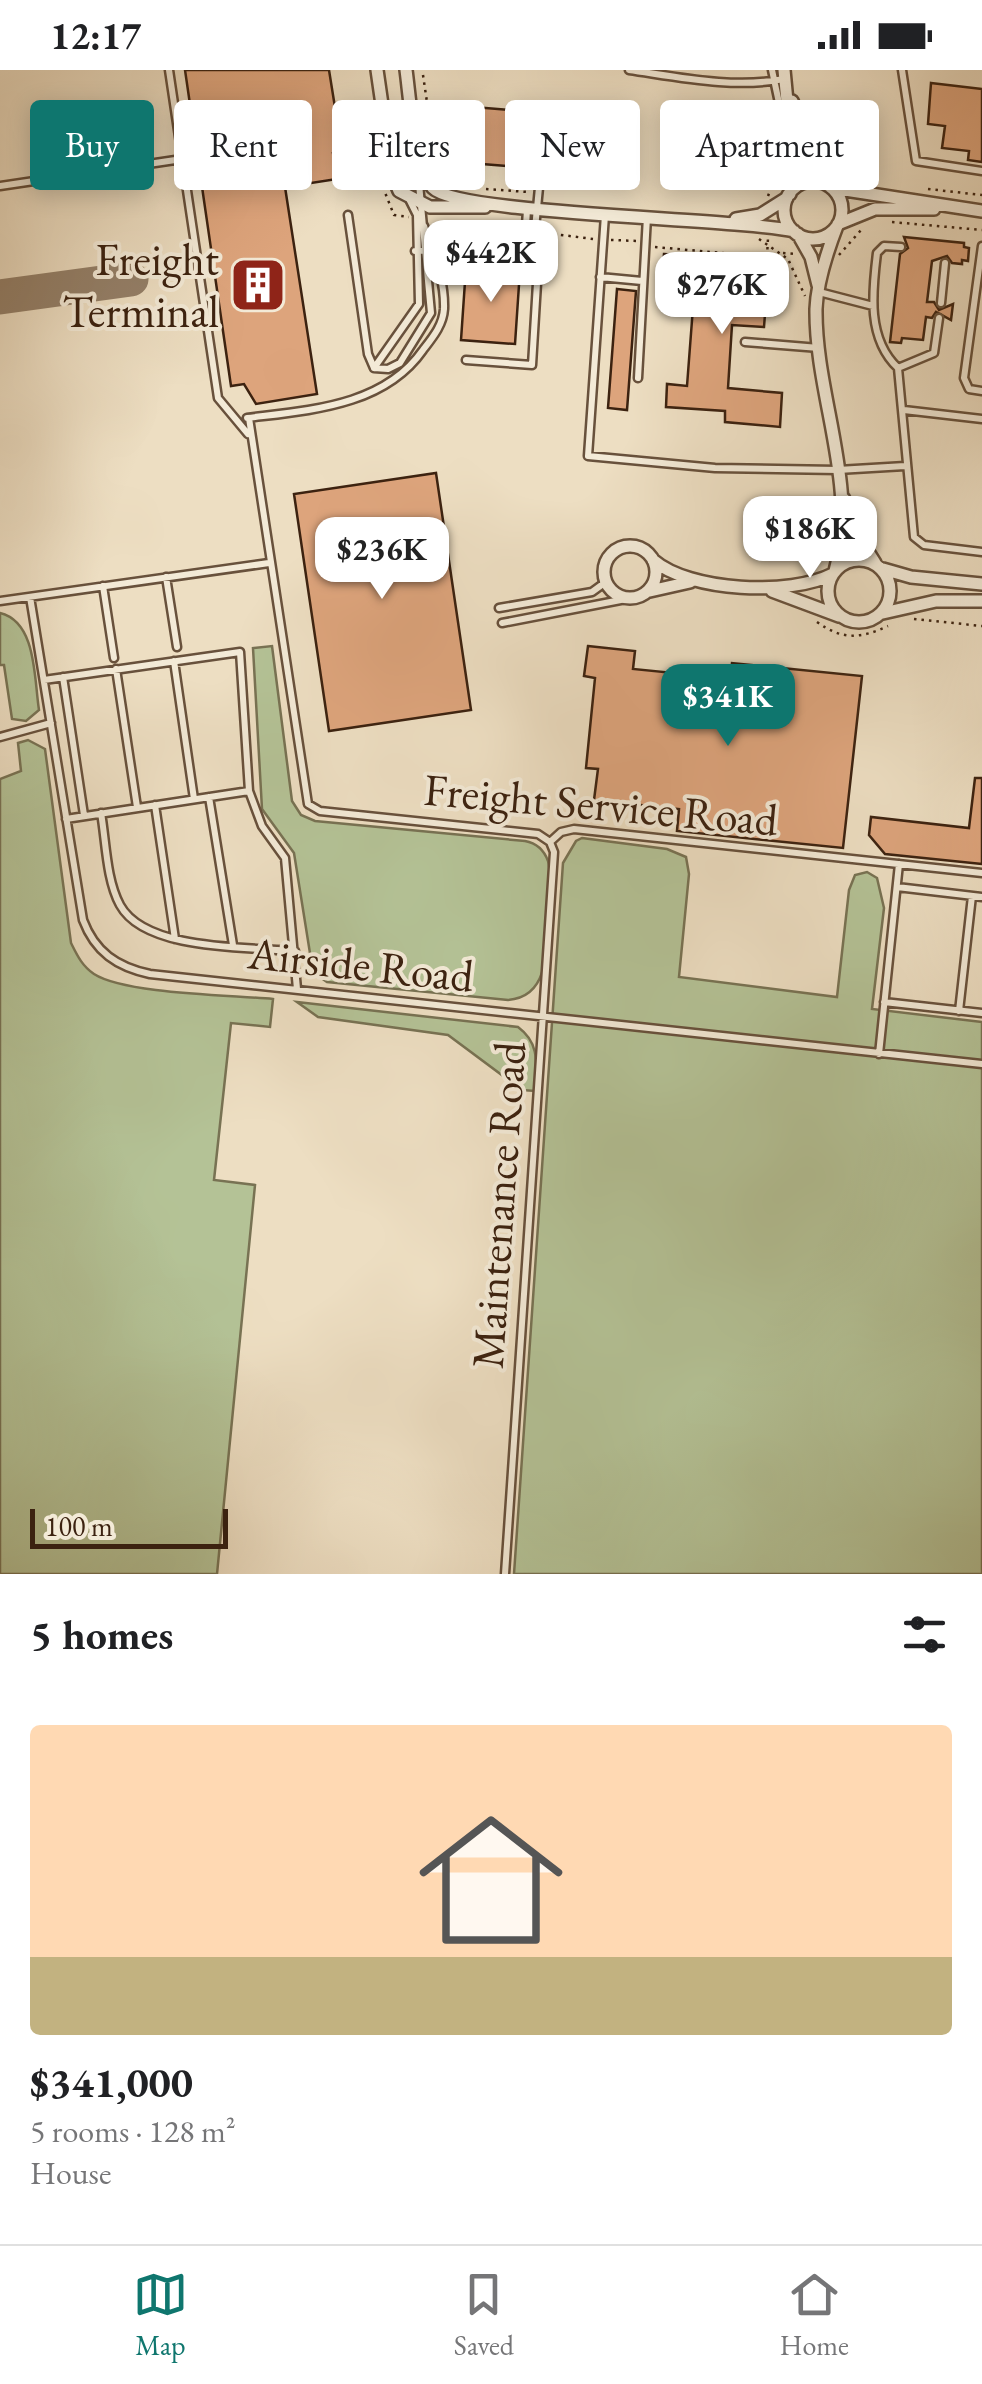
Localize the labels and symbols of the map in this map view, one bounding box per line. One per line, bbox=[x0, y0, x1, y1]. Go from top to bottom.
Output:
pin: $442K bbox=[421, 220, 561, 305]
place label: Freight Terminal bbox=[62, 230, 219, 340]
pin: $276K bbox=[652, 252, 792, 337]
building icon: Freight Terminal bbox=[228, 255, 288, 315]
pin: $186K bbox=[740, 496, 880, 581]
pin: $236K bbox=[312, 517, 452, 602]
pin: $341K bbox=[658, 664, 798, 749]
street label: Freight Service Road bbox=[422, 760, 781, 848]
street label: Airside Road bbox=[244, 923, 477, 1005]
street label: Maintenance Road bbox=[458, 1039, 538, 1370]
scale bar bbox=[30, 1504, 228, 1548]

